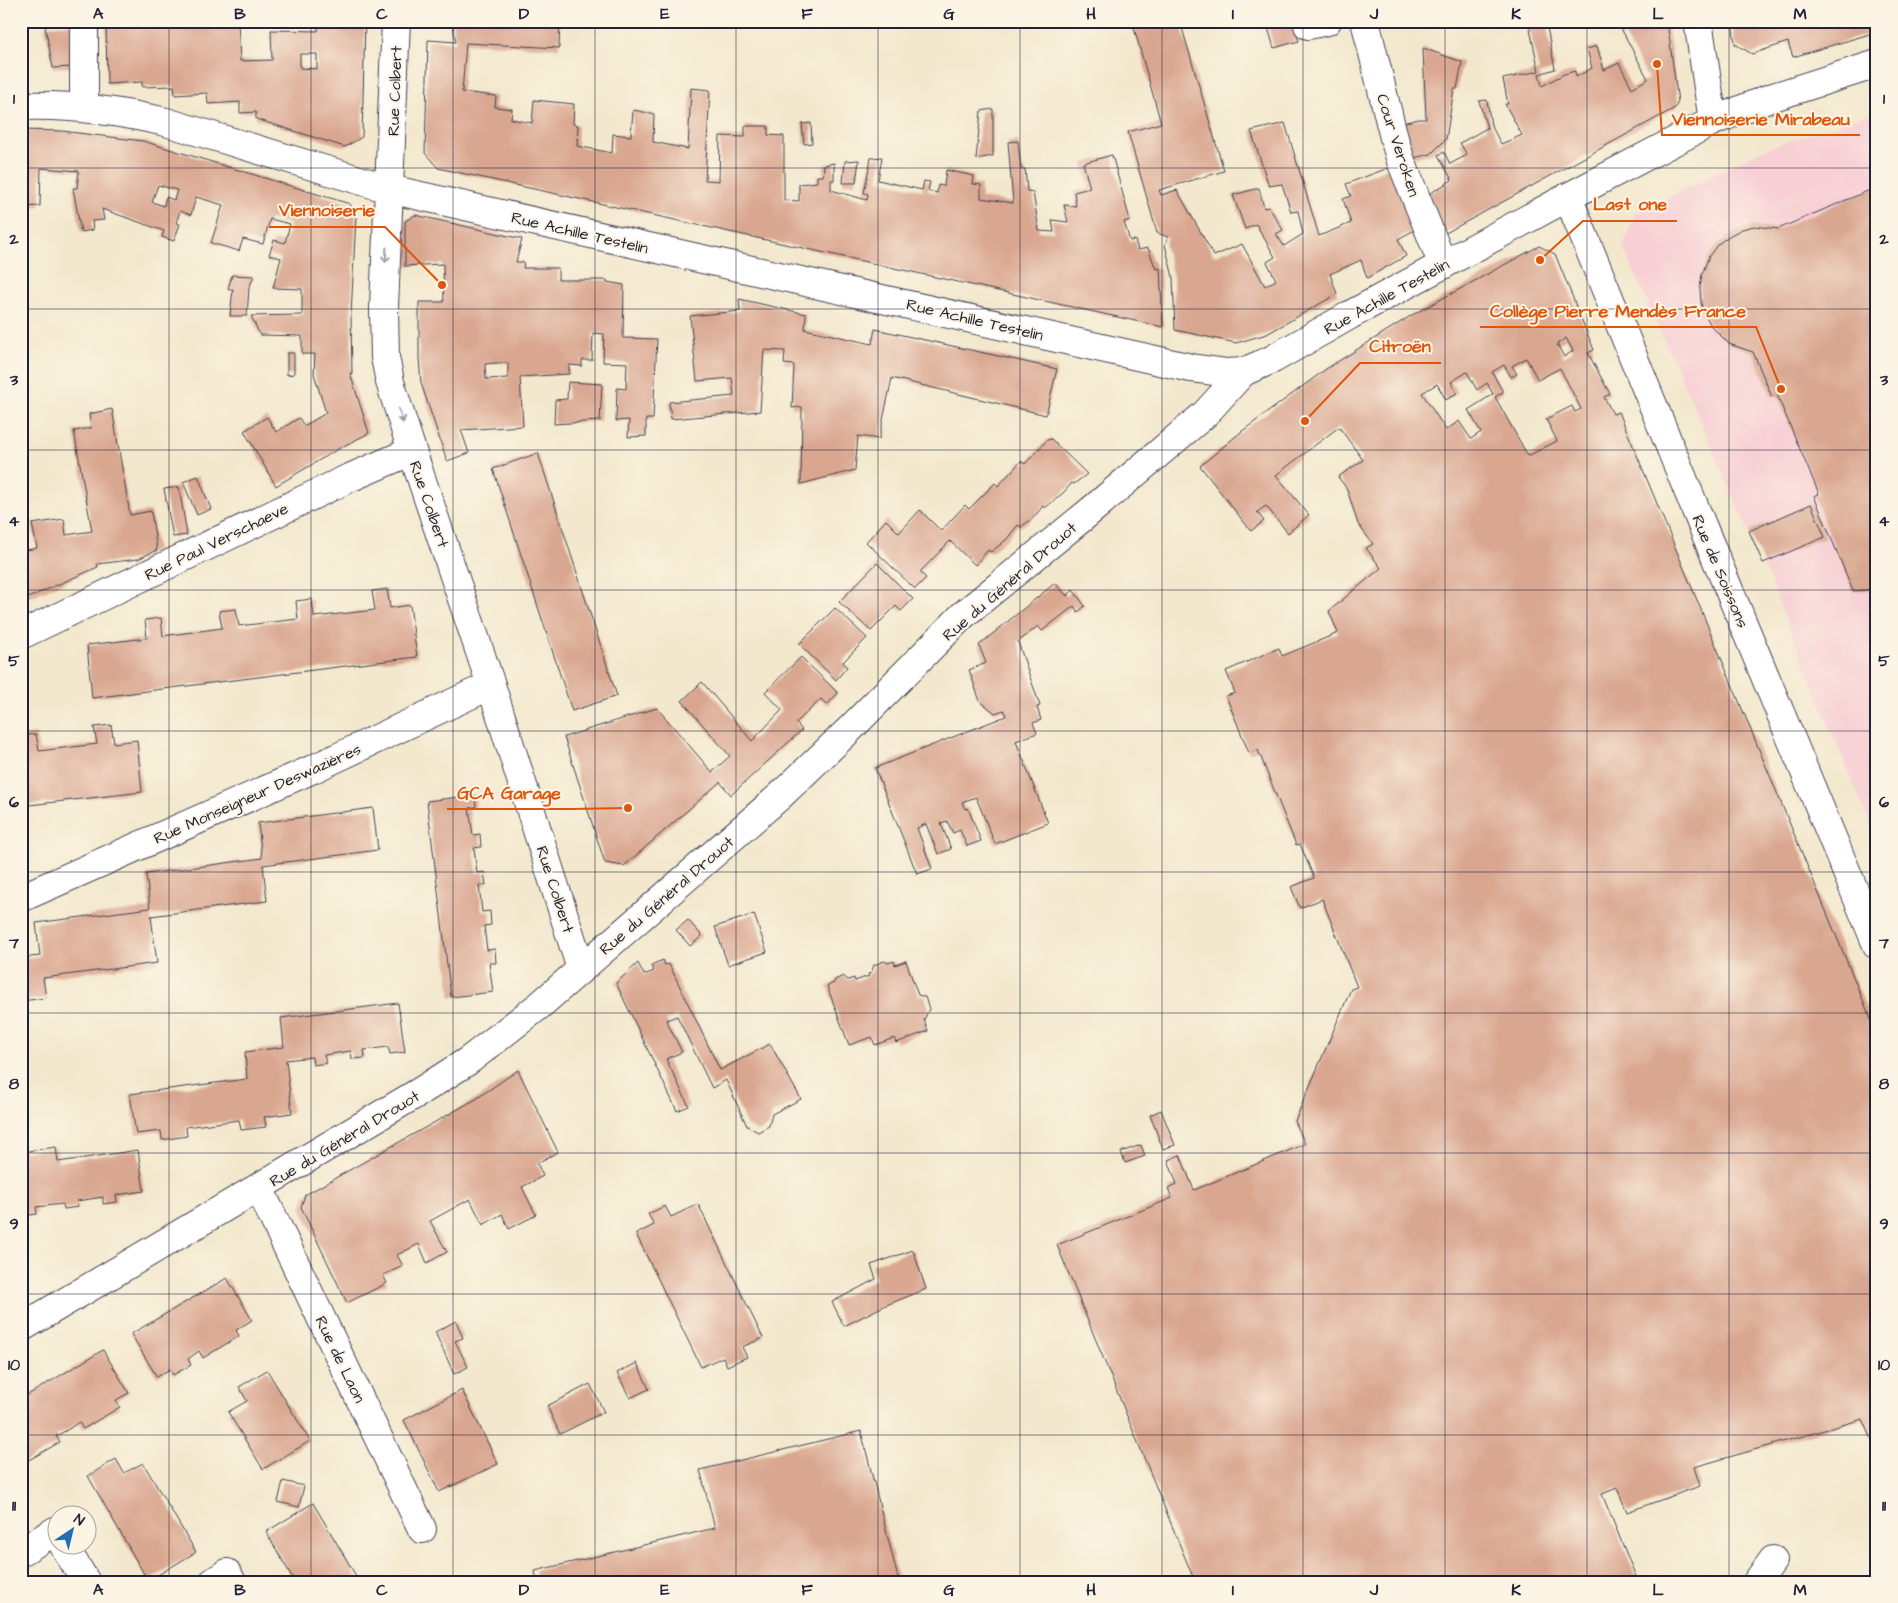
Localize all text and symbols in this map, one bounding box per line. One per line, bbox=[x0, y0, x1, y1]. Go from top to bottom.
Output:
text: A bbox=[93, 3, 104, 25]
text: B bbox=[234, 3, 246, 25]
text: C bbox=[376, 3, 388, 25]
text: D bbox=[519, 3, 530, 25]
text: E bbox=[660, 3, 670, 25]
text: F bbox=[801, 3, 813, 25]
text: G bbox=[943, 3, 955, 25]
text: H bbox=[1086, 3, 1096, 25]
text: I bbox=[1232, 3, 1234, 25]
text: J bbox=[1369, 3, 1379, 25]
text: K bbox=[1511, 3, 1521, 25]
text: L bbox=[1652, 3, 1664, 25]
text: M bbox=[1793, 3, 1807, 25]
street label: Rue Colbert bbox=[382, 45, 408, 137]
text: 1 bbox=[13, 88, 16, 110]
text: 1 bbox=[1883, 88, 1886, 110]
street label: Cour Veroken bbox=[1371, 91, 1425, 199]
callout: Viennoiserie Mirabeau bbox=[1662, 102, 1860, 135]
text: Viennoiserie Mirabeau bbox=[1671, 107, 1850, 132]
callout: Last one bbox=[1583, 188, 1677, 221]
text: Last one bbox=[1593, 192, 1667, 217]
callout: Viennoiserie bbox=[269, 194, 385, 227]
text: Viennoiserie bbox=[278, 198, 375, 223]
street label: Rue Achille Testelin bbox=[509, 206, 651, 259]
text: 2 bbox=[8, 228, 19, 250]
text: 2 bbox=[1878, 228, 1889, 250]
one-way arrow bbox=[382, 247, 391, 263]
street label: Rue Achille Testelin bbox=[1320, 253, 1453, 340]
street label: Rue Achille Testelin bbox=[904, 293, 1046, 346]
callout: Collège Pierre Mendès France bbox=[1480, 294, 1756, 327]
text: Collège Pierre Mendès France bbox=[1490, 299, 1746, 325]
callout: Citroën bbox=[1360, 330, 1441, 363]
text: Citroën bbox=[1369, 334, 1431, 359]
text: 3 bbox=[9, 369, 19, 391]
text: 3 bbox=[1879, 369, 1889, 391]
one-way arrow bbox=[397, 407, 406, 423]
street label: Rue Colbert bbox=[404, 458, 454, 551]
street label: Rue Paul Verschaeve bbox=[141, 497, 292, 586]
text: 4 bbox=[9, 510, 20, 532]
text: 4 bbox=[1879, 510, 1890, 532]
street label: Rue de Soissons bbox=[1686, 512, 1754, 631]
street label: Rue du Général Drouot bbox=[938, 517, 1082, 646]
text: 5 bbox=[8, 650, 20, 672]
text: 5 bbox=[1878, 650, 1890, 672]
street label: Rue Monseigneur Deswazières bbox=[150, 738, 365, 851]
callout: GCA Garage bbox=[447, 776, 570, 809]
text: GCA Garage bbox=[457, 781, 561, 807]
text: 6 bbox=[9, 791, 19, 813]
text: 6 bbox=[1879, 791, 1889, 813]
street label: Rue du Général Drouot bbox=[595, 831, 739, 960]
street label: Rue Colbert bbox=[531, 843, 580, 936]
text: 7 bbox=[8, 932, 19, 954]
text: 7 bbox=[1878, 932, 1889, 954]
text: 8 bbox=[9, 1073, 20, 1095]
text: 8 bbox=[1879, 1073, 1890, 1095]
street label: Rue du Général Drouot bbox=[265, 1085, 424, 1192]
text: 9 bbox=[9, 1213, 19, 1235]
text: 9 bbox=[1879, 1213, 1889, 1235]
street label: Rue de Laon bbox=[310, 1312, 371, 1407]
text: 10 bbox=[8, 1354, 20, 1376]
text: 10 bbox=[1878, 1354, 1890, 1376]
text: 11 bbox=[12, 1495, 17, 1517]
text: 11 bbox=[1882, 1495, 1887, 1517]
north arrow bbox=[48, 1506, 98, 1556]
text: N bbox=[70, 1509, 88, 1531]
text: A bbox=[93, 1579, 104, 1601]
text: B bbox=[234, 1579, 246, 1601]
text: C bbox=[376, 1579, 388, 1601]
text: D bbox=[519, 1579, 530, 1601]
text: E bbox=[660, 1579, 670, 1601]
text: F bbox=[801, 1579, 813, 1601]
text: G bbox=[943, 1579, 955, 1601]
text: H bbox=[1086, 1579, 1096, 1601]
text: I bbox=[1232, 1579, 1234, 1601]
text: J bbox=[1369, 1579, 1379, 1601]
text: K bbox=[1511, 1579, 1521, 1601]
text: L bbox=[1652, 1579, 1664, 1601]
text: M bbox=[1793, 1579, 1807, 1601]

